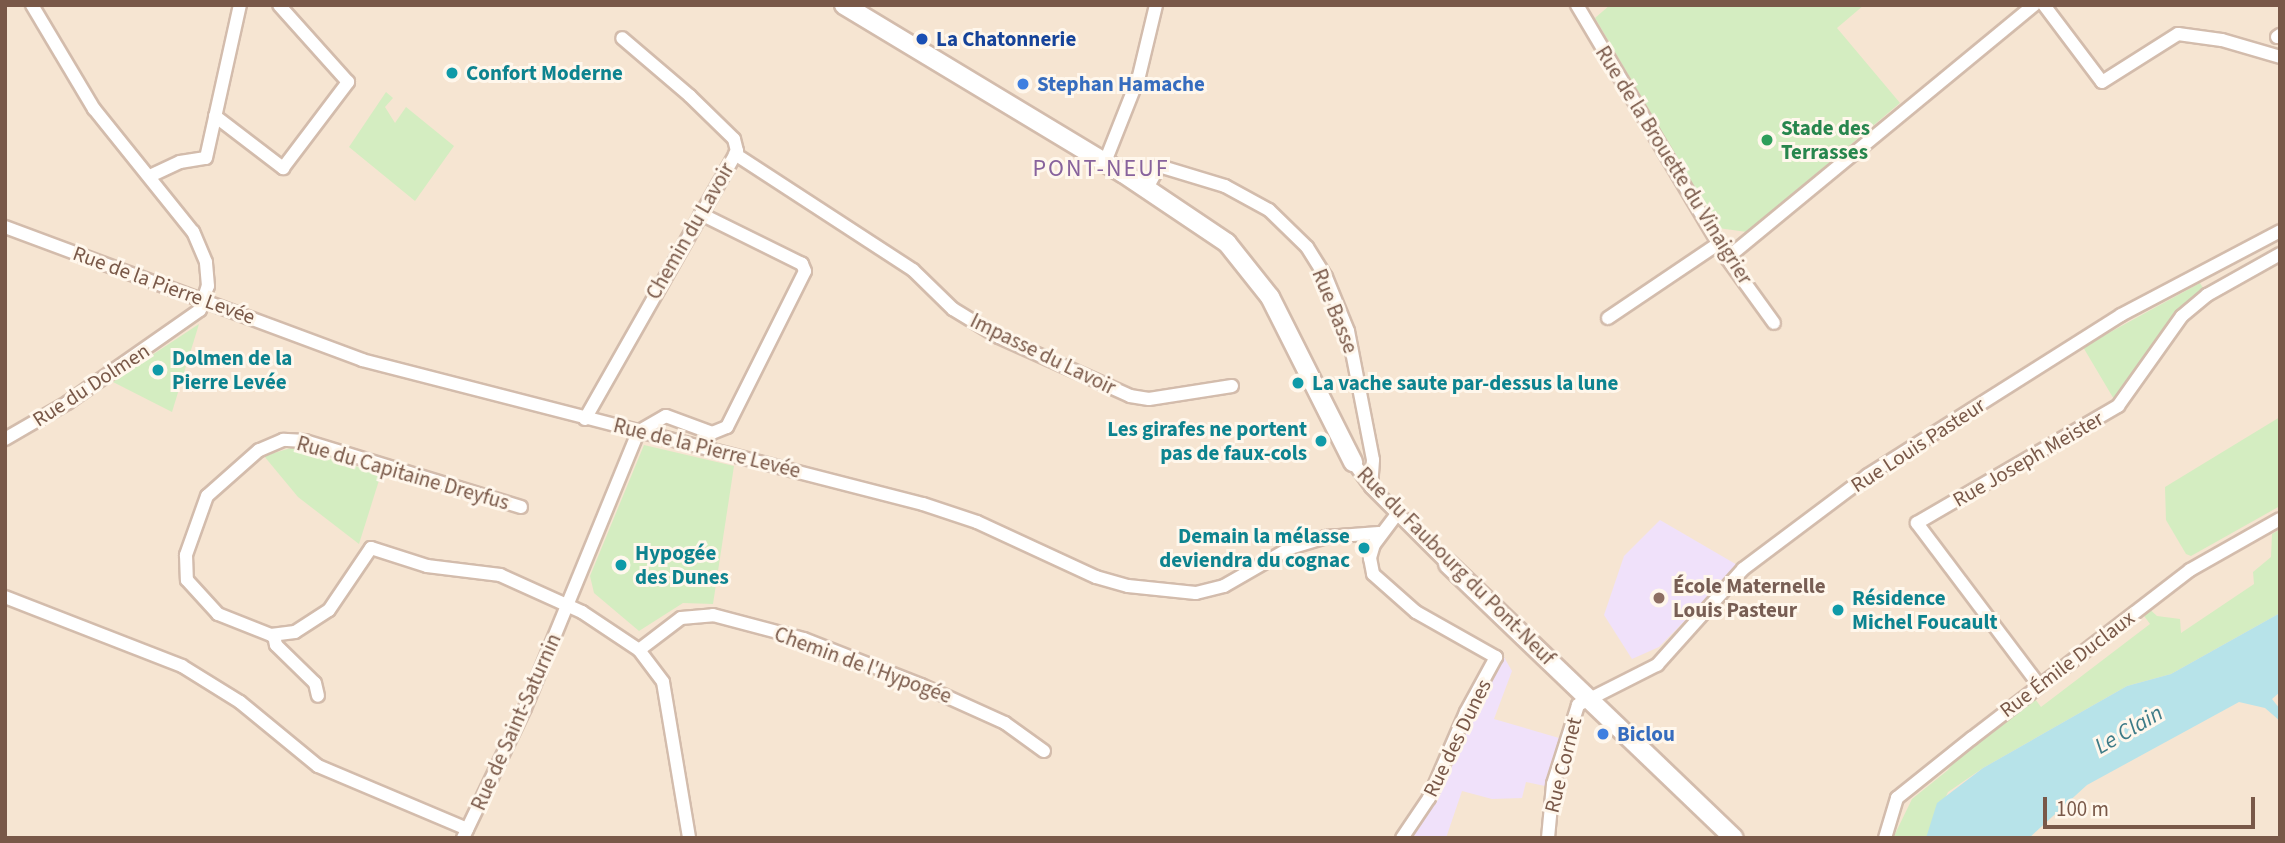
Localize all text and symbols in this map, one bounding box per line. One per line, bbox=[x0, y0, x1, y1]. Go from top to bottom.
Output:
place label: La Chatonnerie bbox=[936, 26, 1076, 52]
marker: La Chatonnerie bbox=[914, 31, 930, 47]
street label: Rue de la Brouette du Vinaigrier bbox=[1590, 41, 1758, 289]
place label: Confort Moderne bbox=[466, 60, 623, 86]
marker: Confort Moderne bbox=[444, 65, 460, 81]
place label: Stephan Hamache bbox=[1037, 71, 1205, 97]
marker: Stephan Hamache bbox=[1015, 76, 1031, 92]
place label: Stade des Terrasses bbox=[1781, 115, 1870, 165]
marker: Stade des Terrasses bbox=[1759, 132, 1775, 148]
district label: PONT-NEUF bbox=[1034, 155, 1168, 183]
street label: Chemin du Lavoir bbox=[641, 158, 739, 304]
street label: Rue de la Pierre Levée bbox=[70, 240, 258, 330]
street label: Rue Basse bbox=[1307, 265, 1363, 357]
street label: Impasse du Lavoir bbox=[966, 308, 1120, 400]
street label: Rue du Dolmen bbox=[28, 338, 154, 432]
place label: Dolmen de la Pierre Levée bbox=[172, 345, 292, 395]
marker: Dolmen de la Pierre Levée bbox=[150, 362, 166, 378]
place label: La vache saute par-dessus la lune bbox=[1312, 370, 1618, 396]
marker: La vache saute par-dessus la lune bbox=[1290, 375, 1306, 391]
street label: Rue Louis Pasteur bbox=[1846, 392, 1990, 498]
street label: Rue Joseph Meister bbox=[1948, 406, 2108, 512]
street label: Rue de la Pierre Levée bbox=[611, 413, 803, 483]
place label: Les girafes ne portent pas de faux-cols bbox=[1107, 416, 1307, 466]
street label: Rue du Capitaine Dreyfus bbox=[294, 431, 512, 515]
marker: Les girafes ne portent pas de faux-cols bbox=[1313, 433, 1329, 449]
street label: Rue du Faubourg du Pont-Neuf bbox=[1352, 462, 1560, 670]
place label: Demain la mélasse deviendra du cognac bbox=[1159, 523, 1350, 573]
place label: Hypogée des Dunes bbox=[635, 540, 729, 590]
marker: Demain la mélasse deviendra du cognac bbox=[1356, 540, 1372, 556]
marker: Hypogée des Dunes bbox=[613, 557, 629, 573]
place label: École Maternelle Louis Pasteur bbox=[1673, 573, 1826, 623]
place label: Résidence Michel Foucault bbox=[1852, 585, 1998, 635]
marker: École Maternelle Louis Pasteur bbox=[1651, 590, 1667, 606]
marker: Résidence Michel Foucault bbox=[1830, 602, 1846, 618]
street label: Rue Émile Duclaux bbox=[1995, 605, 2139, 723]
street label: Chemin de l'Hypogée bbox=[771, 621, 955, 709]
street label: Rue de Saint-Saturnin bbox=[466, 630, 566, 814]
street label: Rue des Dunes bbox=[1418, 675, 1496, 801]
water label: Le Clain bbox=[2090, 700, 2168, 760]
street label: Rue Cornet bbox=[1539, 715, 1587, 815]
place label: Biclou bbox=[1617, 721, 1675, 747]
marker: Biclou bbox=[1595, 726, 1611, 742]
scale bar bbox=[2047, 784, 2259, 828]
text: 100 m bbox=[2056, 794, 2109, 824]

